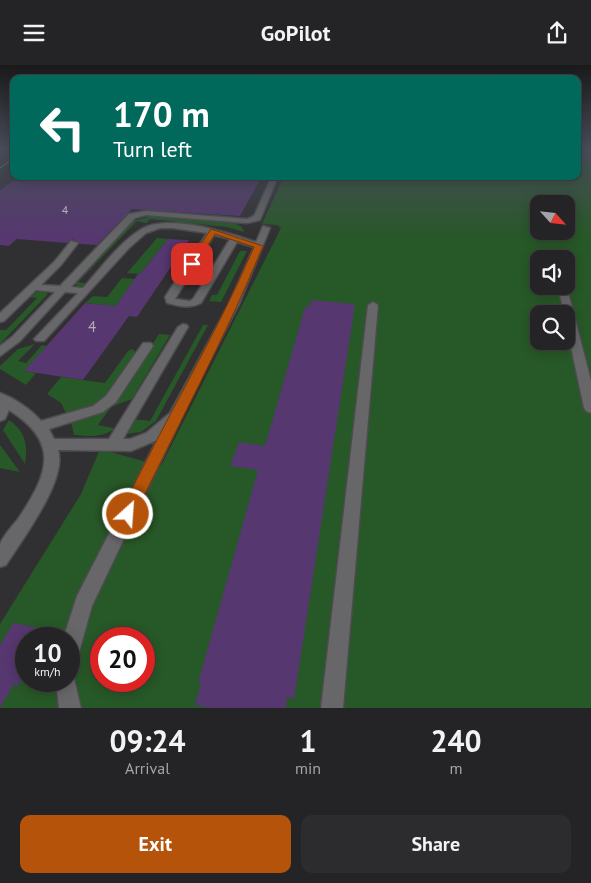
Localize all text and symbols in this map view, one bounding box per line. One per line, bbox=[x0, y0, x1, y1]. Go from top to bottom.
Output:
icon: menu bbox=[20, 19, 48, 47]
text: GoPilot bbox=[261, 19, 330, 47]
icon: share bbox=[543, 19, 571, 47]
text: 170 m bbox=[113, 91, 210, 137]
icon: left bbox=[30, 95, 95, 160]
text: Turn left bbox=[113, 135, 192, 163]
north arrow bbox=[530, 195, 575, 240]
map controls bbox=[530, 195, 575, 350]
house number: 4 bbox=[62, 202, 69, 217]
pin bbox=[171, 243, 213, 285]
icon: arrive bbox=[178, 250, 206, 278]
button: sound bbox=[530, 250, 575, 295]
button: search bbox=[530, 305, 575, 350]
house number: 4 bbox=[88, 317, 96, 336]
position arrow bbox=[101, 487, 153, 539]
speed limit sign: 20 bbox=[90, 627, 155, 692]
text: 10 bbox=[33, 637, 62, 669]
text: km/h bbox=[34, 664, 61, 679]
text: 09:24 bbox=[109, 721, 186, 760]
text: 1 bbox=[300, 721, 317, 760]
text: 240 bbox=[430, 721, 482, 760]
text: Arrival bbox=[125, 758, 170, 778]
text: min bbox=[295, 758, 321, 778]
text: m bbox=[450, 758, 463, 778]
button: Exit bbox=[20, 815, 291, 873]
button: Share bbox=[301, 815, 571, 873]

